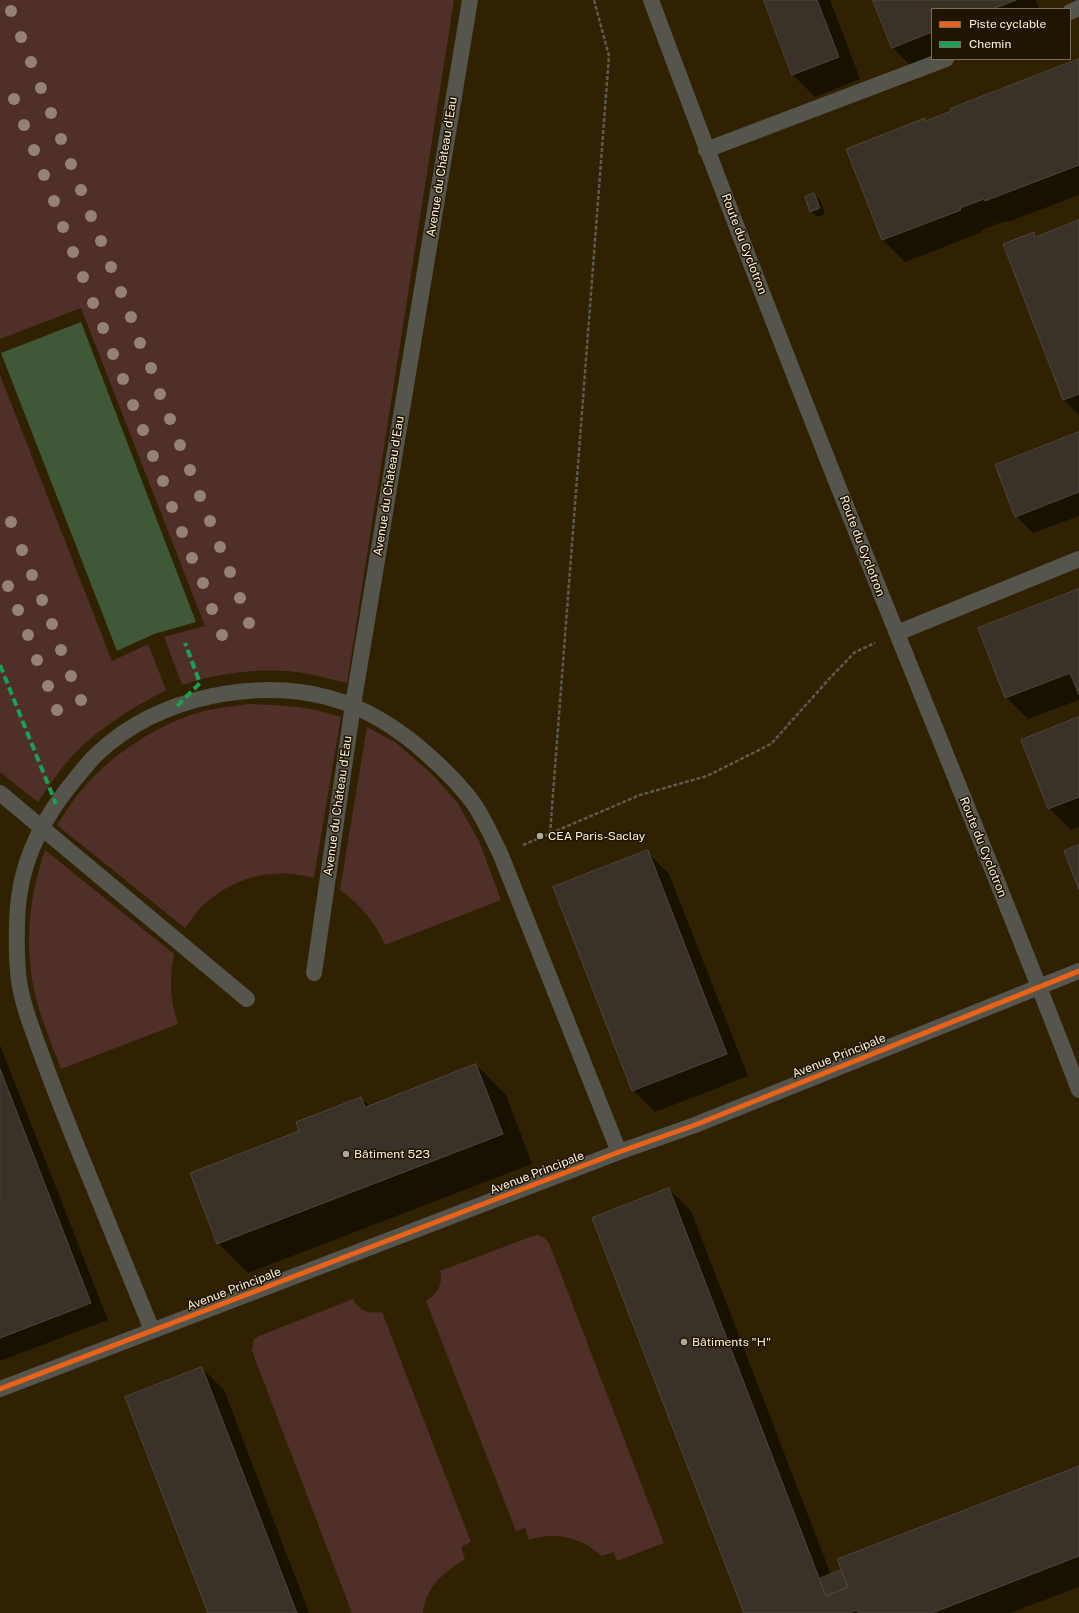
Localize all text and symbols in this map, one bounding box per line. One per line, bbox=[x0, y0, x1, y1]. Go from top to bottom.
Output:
legend bbox=[931, 8, 1071, 60]
text: Piste cyclable bbox=[969, 17, 1046, 31]
text: Chemin bbox=[969, 37, 1011, 51]
street label: Avenue du Château d'Eau bbox=[424, 96, 460, 238]
street label: Route du Cyclotron bbox=[718, 192, 770, 296]
street label: Avenue du Château d'Eau bbox=[371, 415, 407, 557]
street label: Route du Cyclotron bbox=[836, 494, 888, 598]
street label: Avenue du Château d'Eau bbox=[321, 735, 355, 877]
street label: Route du Cyclotron bbox=[956, 795, 1010, 899]
place label: CEA Paris-Saclay bbox=[548, 829, 645, 843]
marker: CEA Paris-Saclay bbox=[535, 831, 545, 841]
street label: Avenue Principale bbox=[790, 1031, 888, 1081]
place label: Bâtiment 523 bbox=[354, 1147, 430, 1161]
street label: Avenue Principale bbox=[488, 1148, 586, 1198]
marker: Bâtiment 523 bbox=[341, 1149, 351, 1159]
street label: Avenue Principale bbox=[185, 1264, 283, 1314]
place label: Bâtiments "H" bbox=[692, 1335, 771, 1349]
marker: Bâtiments "H" bbox=[679, 1337, 689, 1347]

